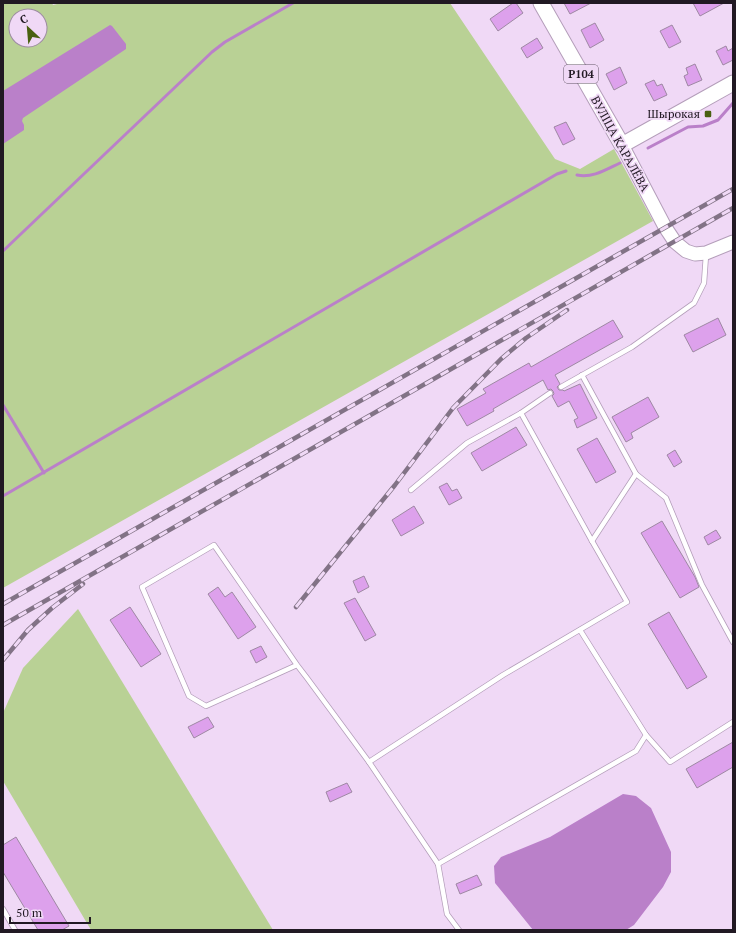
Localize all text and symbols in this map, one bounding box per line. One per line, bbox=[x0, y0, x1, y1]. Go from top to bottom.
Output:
north arrow bbox=[8, 8, 48, 48]
text: С bbox=[17, 11, 30, 27]
road number: Р104 bbox=[564, 65, 598, 83]
street label: ВУЛІЦА КАРАЛЁВА bbox=[588, 93, 653, 195]
place label: Шырокая bbox=[648, 106, 700, 121]
marker: Шырокая bbox=[703, 109, 713, 119]
scale bar bbox=[10, 899, 90, 925]
text: 50 m bbox=[16, 905, 43, 920]

